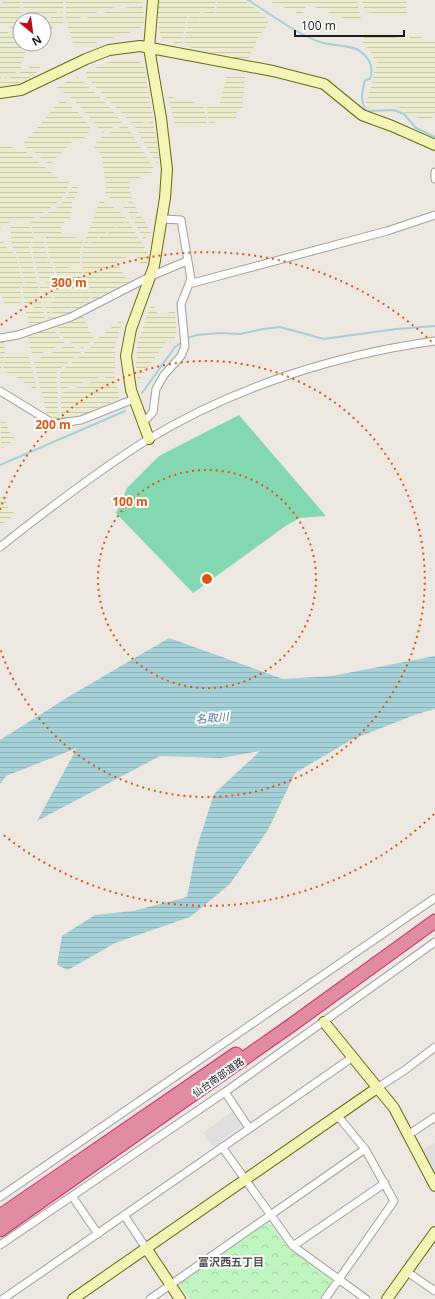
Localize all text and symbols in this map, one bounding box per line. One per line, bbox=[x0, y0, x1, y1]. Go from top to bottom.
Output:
north arrow bbox=[12, 12, 52, 52]
scale bar bbox=[295, 12, 404, 38]
text: 100 m bbox=[301, 17, 336, 34]
text: N bbox=[30, 32, 45, 50]
text: 300 m bbox=[51, 274, 87, 291]
text: 200 m bbox=[35, 416, 71, 433]
text: 100 m bbox=[112, 493, 148, 510]
centre of rings bbox=[200, 572, 214, 586]
water label: 名取川 bbox=[195, 709, 230, 726]
street label: 仙台南部道路 bbox=[189, 1054, 247, 1100]
district label: 富沢西五丁目 bbox=[198, 1254, 264, 1269]

